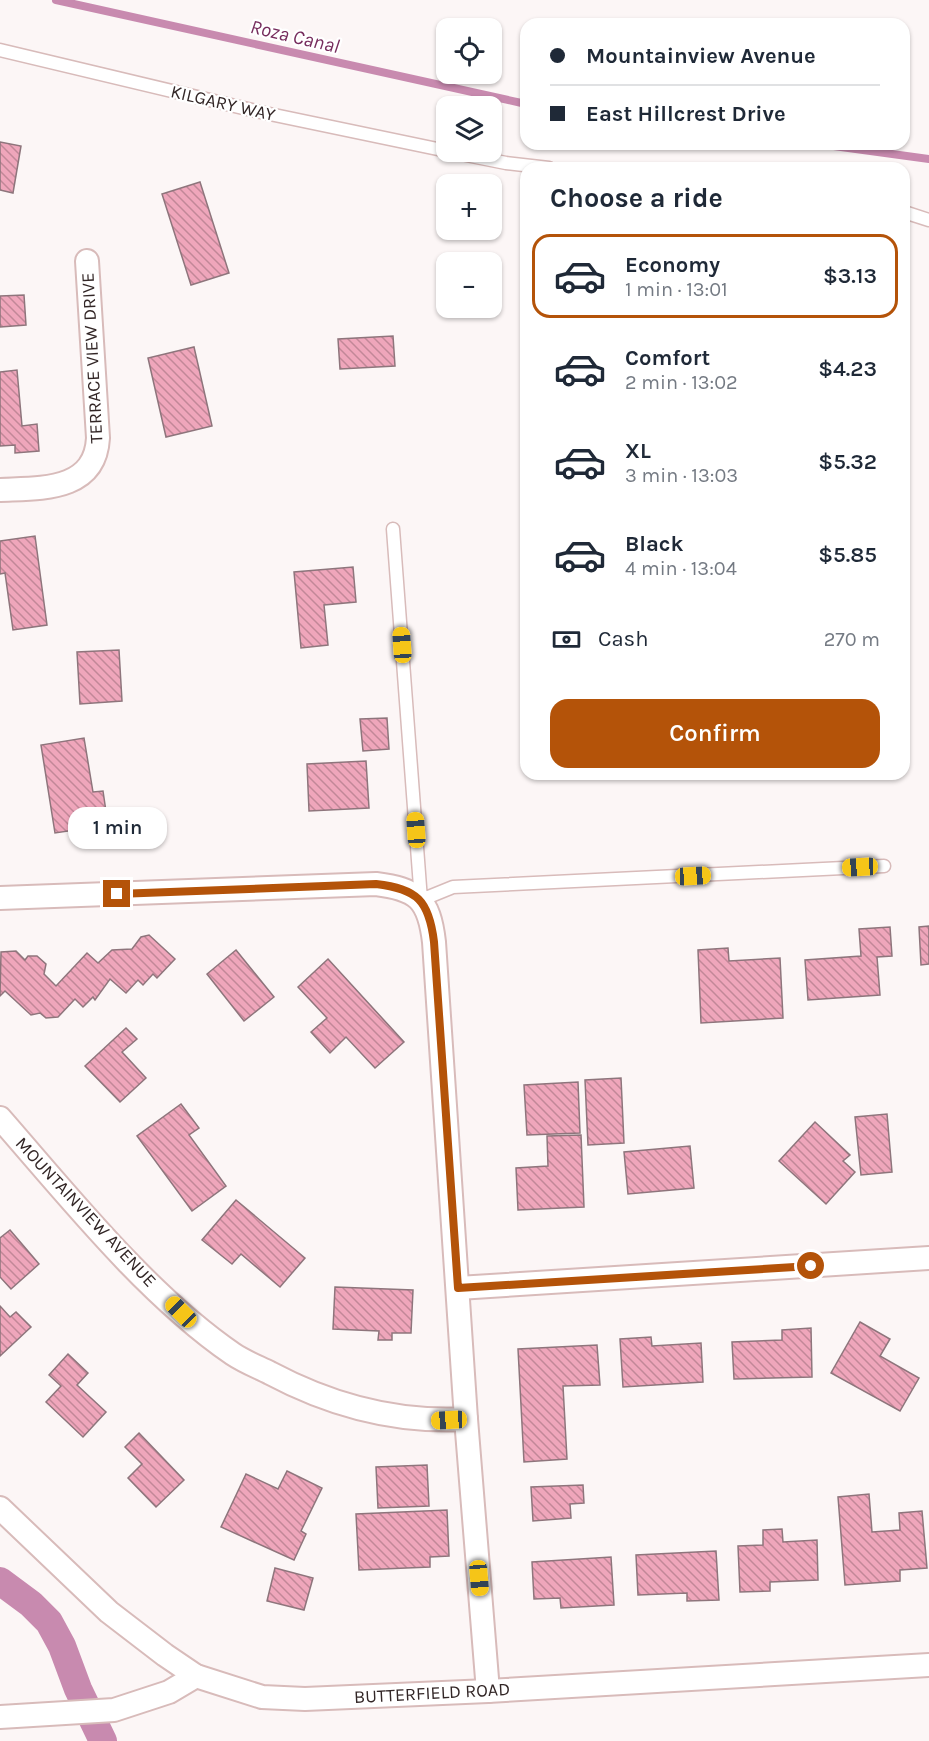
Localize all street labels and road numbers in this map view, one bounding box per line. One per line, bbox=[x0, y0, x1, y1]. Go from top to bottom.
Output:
street label: KILGARY WAY bbox=[169, 80, 278, 126]
street label: TERRACE VIEW DRIVE bbox=[77, 272, 107, 444]
street label: MOUNTAINVIEW AVENUE bbox=[11, 1133, 161, 1291]
street label: BUTTERFIELD ROAD bbox=[353, 1678, 511, 1708]

